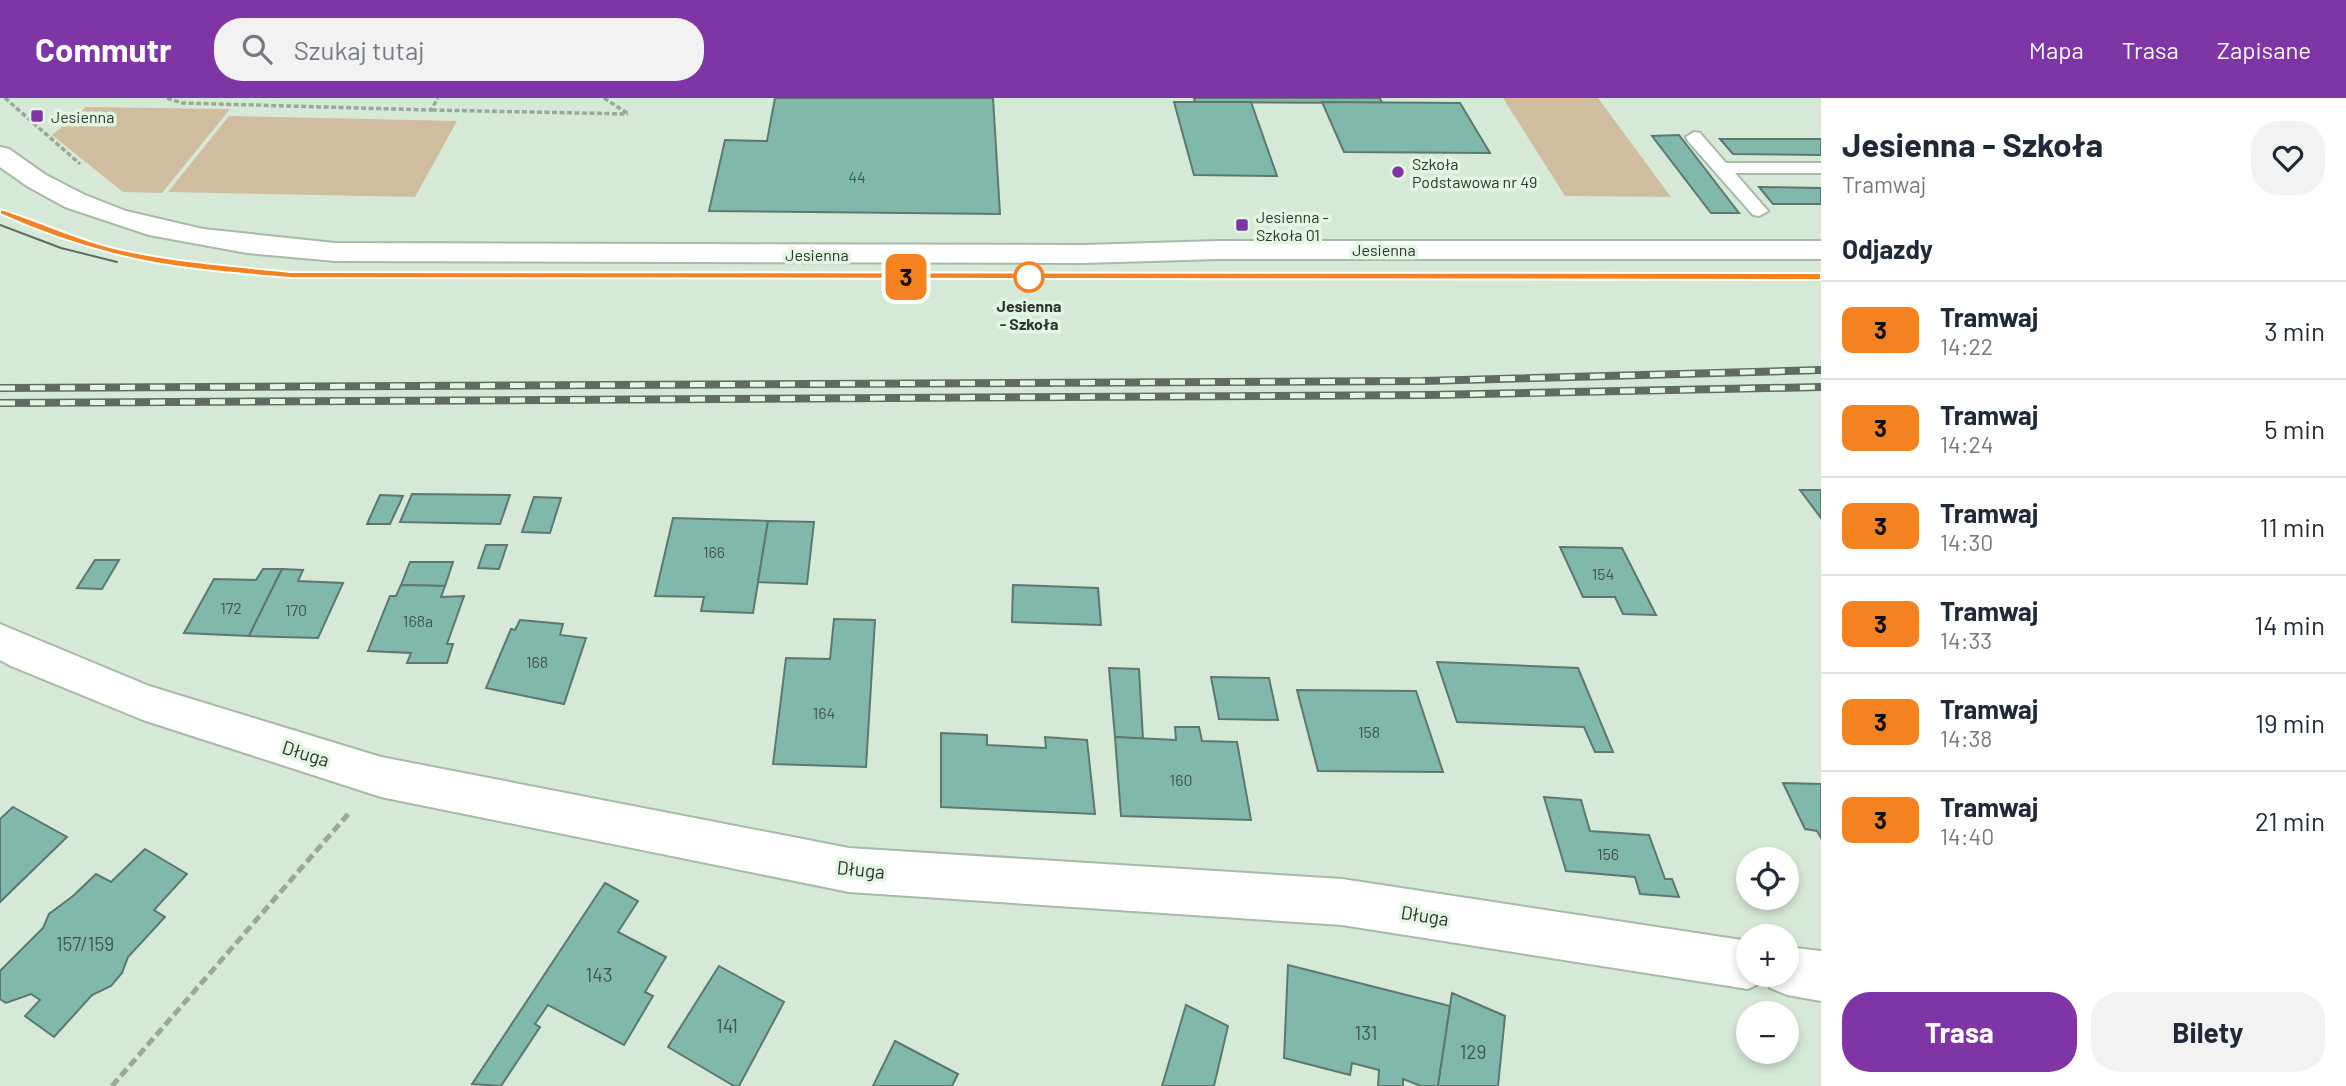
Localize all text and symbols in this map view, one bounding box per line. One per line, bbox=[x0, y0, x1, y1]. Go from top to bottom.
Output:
search box bbox=[214, 18, 704, 81]
text: Commutr bbox=[35, 29, 172, 69]
icon: search bbox=[238, 30, 276, 68]
text: Szukaj tutaj bbox=[294, 34, 425, 65]
text: Mapa bbox=[2029, 35, 2084, 64]
text: Trasa bbox=[2122, 35, 2179, 64]
text: Zapisane bbox=[2217, 35, 2311, 64]
place label: Jesienna bbox=[51, 107, 114, 126]
marker: Jesienna bbox=[29, 108, 45, 124]
button: heart bbox=[2251, 121, 2325, 195]
text: Jesienna - Szkoła bbox=[1842, 124, 2103, 164]
place label: Szkoła Podstawowa nr 49 bbox=[1412, 154, 1537, 191]
marker: Szkoła Podstawowa nr 49 bbox=[1390, 164, 1406, 180]
house number: 44 bbox=[848, 167, 866, 186]
text: Tramwaj bbox=[1842, 170, 1926, 198]
place label: Jesienna - Szkoła 01 bbox=[1256, 207, 1329, 244]
marker: Jesienna - Szkoła 01 bbox=[1234, 217, 1250, 233]
text: Odjazdy bbox=[1842, 233, 1933, 264]
street label: Jesienna bbox=[1352, 240, 1416, 259]
street label: Jesienna bbox=[785, 245, 849, 264]
line badge: 3 bbox=[883, 254, 929, 300]
text: 3 bbox=[900, 262, 912, 291]
marker: Jesienna - Szkoła bbox=[1014, 262, 1044, 292]
place label: Jesienna - Szkoła bbox=[997, 296, 1061, 333]
text: Tramwaj bbox=[1940, 301, 2038, 332]
text: 3 bbox=[1874, 315, 1887, 344]
text: 3 min bbox=[2264, 315, 2325, 346]
text: 14:22 bbox=[1940, 332, 1993, 360]
text: Tramwaj bbox=[1940, 399, 2038, 430]
text: 3 bbox=[1874, 413, 1887, 442]
text: 5 min bbox=[2264, 413, 2325, 444]
text: 14:24 bbox=[1940, 430, 1994, 458]
text: Tramwaj bbox=[1940, 497, 2038, 528]
text: 3 bbox=[1874, 511, 1887, 540]
text: 11 min bbox=[2259, 511, 2325, 542]
text: 14:30 bbox=[1940, 528, 1993, 556]
house number: 166 bbox=[703, 542, 725, 561]
house number: 154 bbox=[1592, 564, 1614, 583]
text: Tramwaj bbox=[1940, 595, 2038, 626]
house number: 172 bbox=[220, 598, 242, 617]
house number: 170 bbox=[285, 600, 307, 619]
text: 3 bbox=[1874, 609, 1887, 638]
text: 14 min bbox=[2254, 609, 2325, 640]
house number: 168a bbox=[403, 611, 433, 630]
text: 14:33 bbox=[1940, 626, 1992, 654]
house number: 168 bbox=[526, 652, 548, 671]
text: Tramwaj bbox=[1940, 693, 2038, 724]
house number: 164 bbox=[813, 703, 835, 722]
text: 3 bbox=[1874, 707, 1887, 736]
text: 19 min bbox=[2255, 707, 2325, 738]
house number: 158 bbox=[1358, 722, 1380, 741]
text: 14:38 bbox=[1940, 724, 1992, 752]
street label: Długa bbox=[280, 735, 332, 771]
house number: 160 bbox=[1170, 770, 1192, 789]
text: Tramwaj bbox=[1940, 791, 2038, 822]
text: 3 bbox=[1874, 805, 1887, 834]
text: 21 min bbox=[2255, 805, 2325, 836]
text: 14:40 bbox=[1940, 822, 1994, 850]
house number: 156 bbox=[1597, 844, 1619, 863]
map controls bbox=[1736, 847, 1799, 1064]
button: locate bbox=[1736, 847, 1799, 910]
street label: Długa bbox=[836, 855, 886, 883]
street label: Długa bbox=[1399, 900, 1451, 930]
button: + bbox=[1736, 924, 1799, 987]
house number: 157/159 bbox=[56, 932, 114, 955]
house number: 143 bbox=[586, 963, 612, 986]
button: Trasa bbox=[1842, 992, 2077, 1072]
button: Bilety bbox=[2091, 992, 2325, 1072]
button: − bbox=[1736, 1001, 1799, 1064]
house number: 141 bbox=[716, 1014, 738, 1037]
house number: 131 bbox=[1355, 1021, 1377, 1044]
house number: 129 bbox=[1460, 1040, 1486, 1063]

